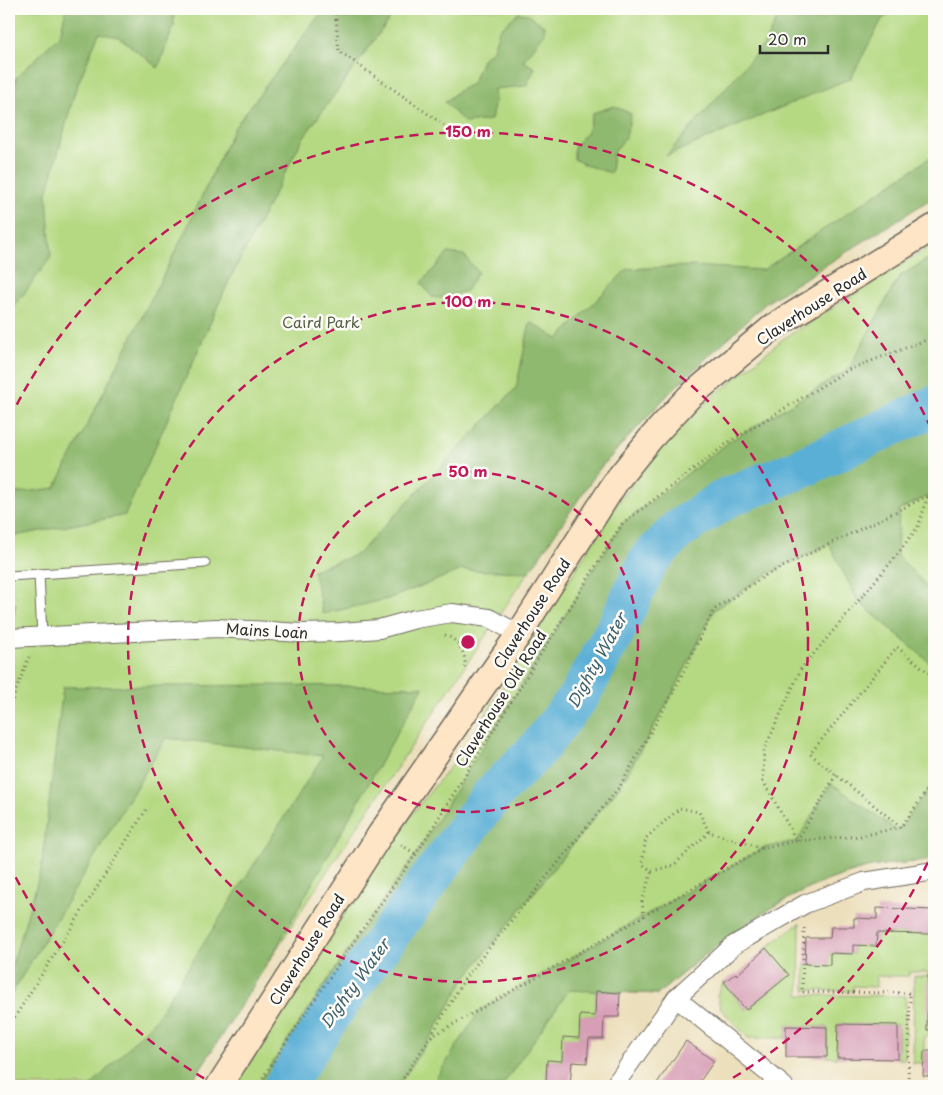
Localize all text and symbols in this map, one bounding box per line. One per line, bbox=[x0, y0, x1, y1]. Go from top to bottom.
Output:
scale bar bbox=[760, 22, 828, 54]
text: 20 m bbox=[768, 27, 807, 50]
text: 150 m bbox=[445, 119, 491, 142]
street label: Claverhouse Road bbox=[751, 262, 871, 350]
text: 100 m bbox=[445, 289, 491, 312]
park label: Caird Park bbox=[282, 310, 360, 333]
text: 50 m bbox=[449, 459, 487, 482]
street label: Claverhouse Road bbox=[487, 553, 575, 673]
water label: Dighty Water bbox=[560, 606, 633, 712]
street label: Mains Loan bbox=[225, 616, 309, 644]
street label: Claverhouse Old Road bbox=[448, 625, 552, 771]
centre of rings bbox=[459, 633, 477, 651]
street label: Claverhouse Road bbox=[262, 889, 350, 1009]
water label: Dighty Water bbox=[313, 931, 396, 1033]

